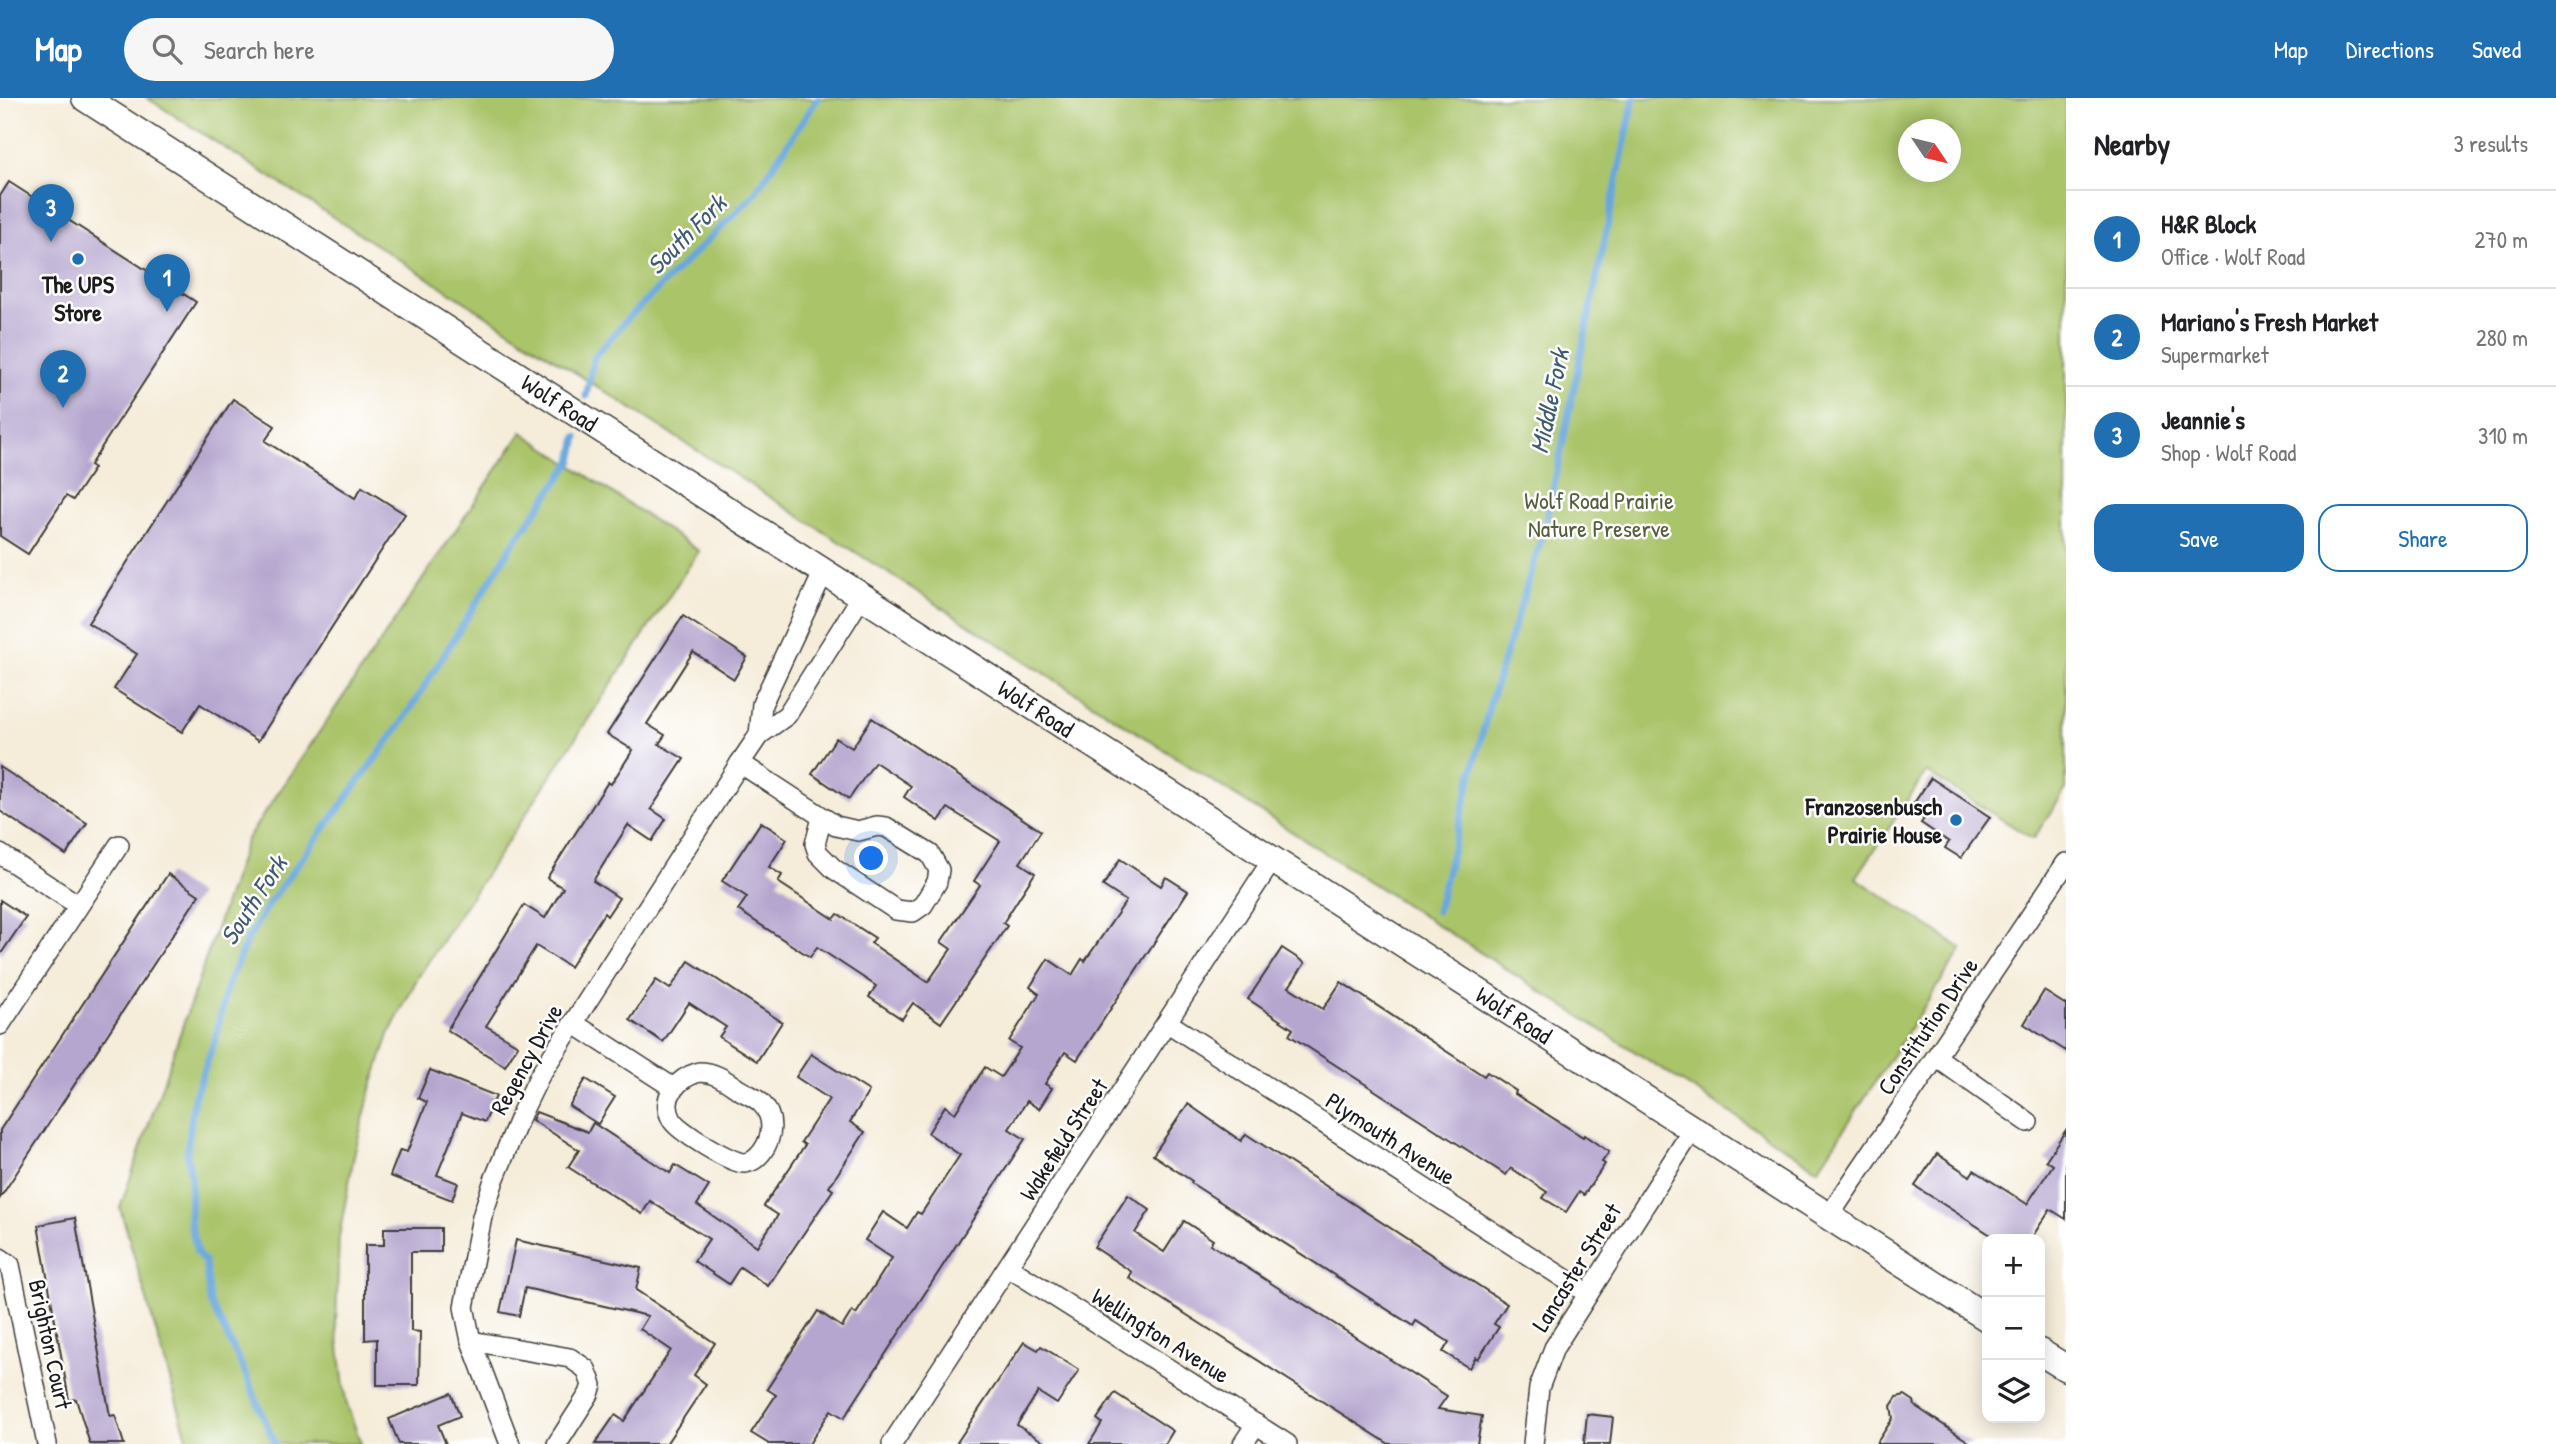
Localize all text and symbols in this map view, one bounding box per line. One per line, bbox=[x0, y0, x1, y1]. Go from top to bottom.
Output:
search box bbox=[124, 18, 614, 81]
text: Map bbox=[35, 27, 82, 71]
icon: search bbox=[148, 30, 186, 68]
text: Search here bbox=[204, 32, 315, 67]
text: Map bbox=[2274, 33, 2308, 65]
text: Directions bbox=[2346, 33, 2434, 65]
text: Saved bbox=[2472, 33, 2521, 65]
north arrow bbox=[1898, 119, 1961, 182]
text: Nearby bbox=[2094, 124, 2170, 164]
text: 3 results bbox=[2453, 128, 2528, 159]
pin: 3 bbox=[28, 184, 74, 242]
water label: South Fork bbox=[638, 185, 735, 282]
text: H&R Block bbox=[2161, 206, 2256, 241]
text: 1 bbox=[2113, 224, 2121, 255]
text: 270 m bbox=[2475, 224, 2528, 255]
text: Office · Wolf Road bbox=[2161, 241, 2305, 272]
marker: The UPS Store bbox=[70, 251, 86, 267]
pin: 1 bbox=[144, 254, 190, 312]
place label: The UPS Store bbox=[41, 268, 114, 328]
text: Mariano's Fresh Market bbox=[2161, 304, 2378, 339]
text: 2 bbox=[2112, 322, 2122, 353]
text: 280 m bbox=[2476, 322, 2528, 353]
text: Supermarket bbox=[2161, 339, 2269, 370]
water label: Middle Fork bbox=[1521, 343, 1578, 456]
pin: 2 bbox=[40, 350, 86, 408]
street label: Wolf Road bbox=[516, 366, 604, 439]
text: Jeannie's bbox=[2161, 402, 2245, 437]
text: 3 bbox=[2112, 420, 2122, 451]
text: 310 m bbox=[2478, 420, 2528, 451]
text: Shop · Wolf Road bbox=[2161, 437, 2296, 468]
park label: Wolf Road Prairie Nature Preserve bbox=[1524, 484, 1674, 544]
button: Save bbox=[2094, 504, 2304, 572]
button: Share bbox=[2318, 504, 2528, 572]
street label: Wolf Road bbox=[992, 672, 1080, 744]
place label: Franzosenbusch Prairie House bbox=[1805, 790, 1942, 850]
marker: Franzosenbusch Prairie House bbox=[1948, 812, 1964, 828]
your location bbox=[854, 841, 888, 875]
water label: South Fork bbox=[211, 847, 296, 951]
street label: Constitution Drive bbox=[1869, 951, 1985, 1101]
street label: Wolf Road bbox=[1470, 979, 1558, 1051]
street label: Regency Drive bbox=[483, 998, 570, 1120]
street label: Wakefield Street bbox=[1011, 1071, 1115, 1206]
street label: Plymouth Avenue bbox=[1320, 1084, 1462, 1192]
street label: Lancaster Street bbox=[1524, 1196, 1629, 1337]
map controls bbox=[1982, 1234, 2045, 1423]
button: + bbox=[1982, 1234, 2045, 1297]
street label: Brighton Court bbox=[22, 1276, 81, 1412]
street label: Wellington Avenue bbox=[1086, 1280, 1236, 1390]
button: − bbox=[1982, 1297, 2045, 1360]
button: layers bbox=[1982, 1360, 2045, 1423]

